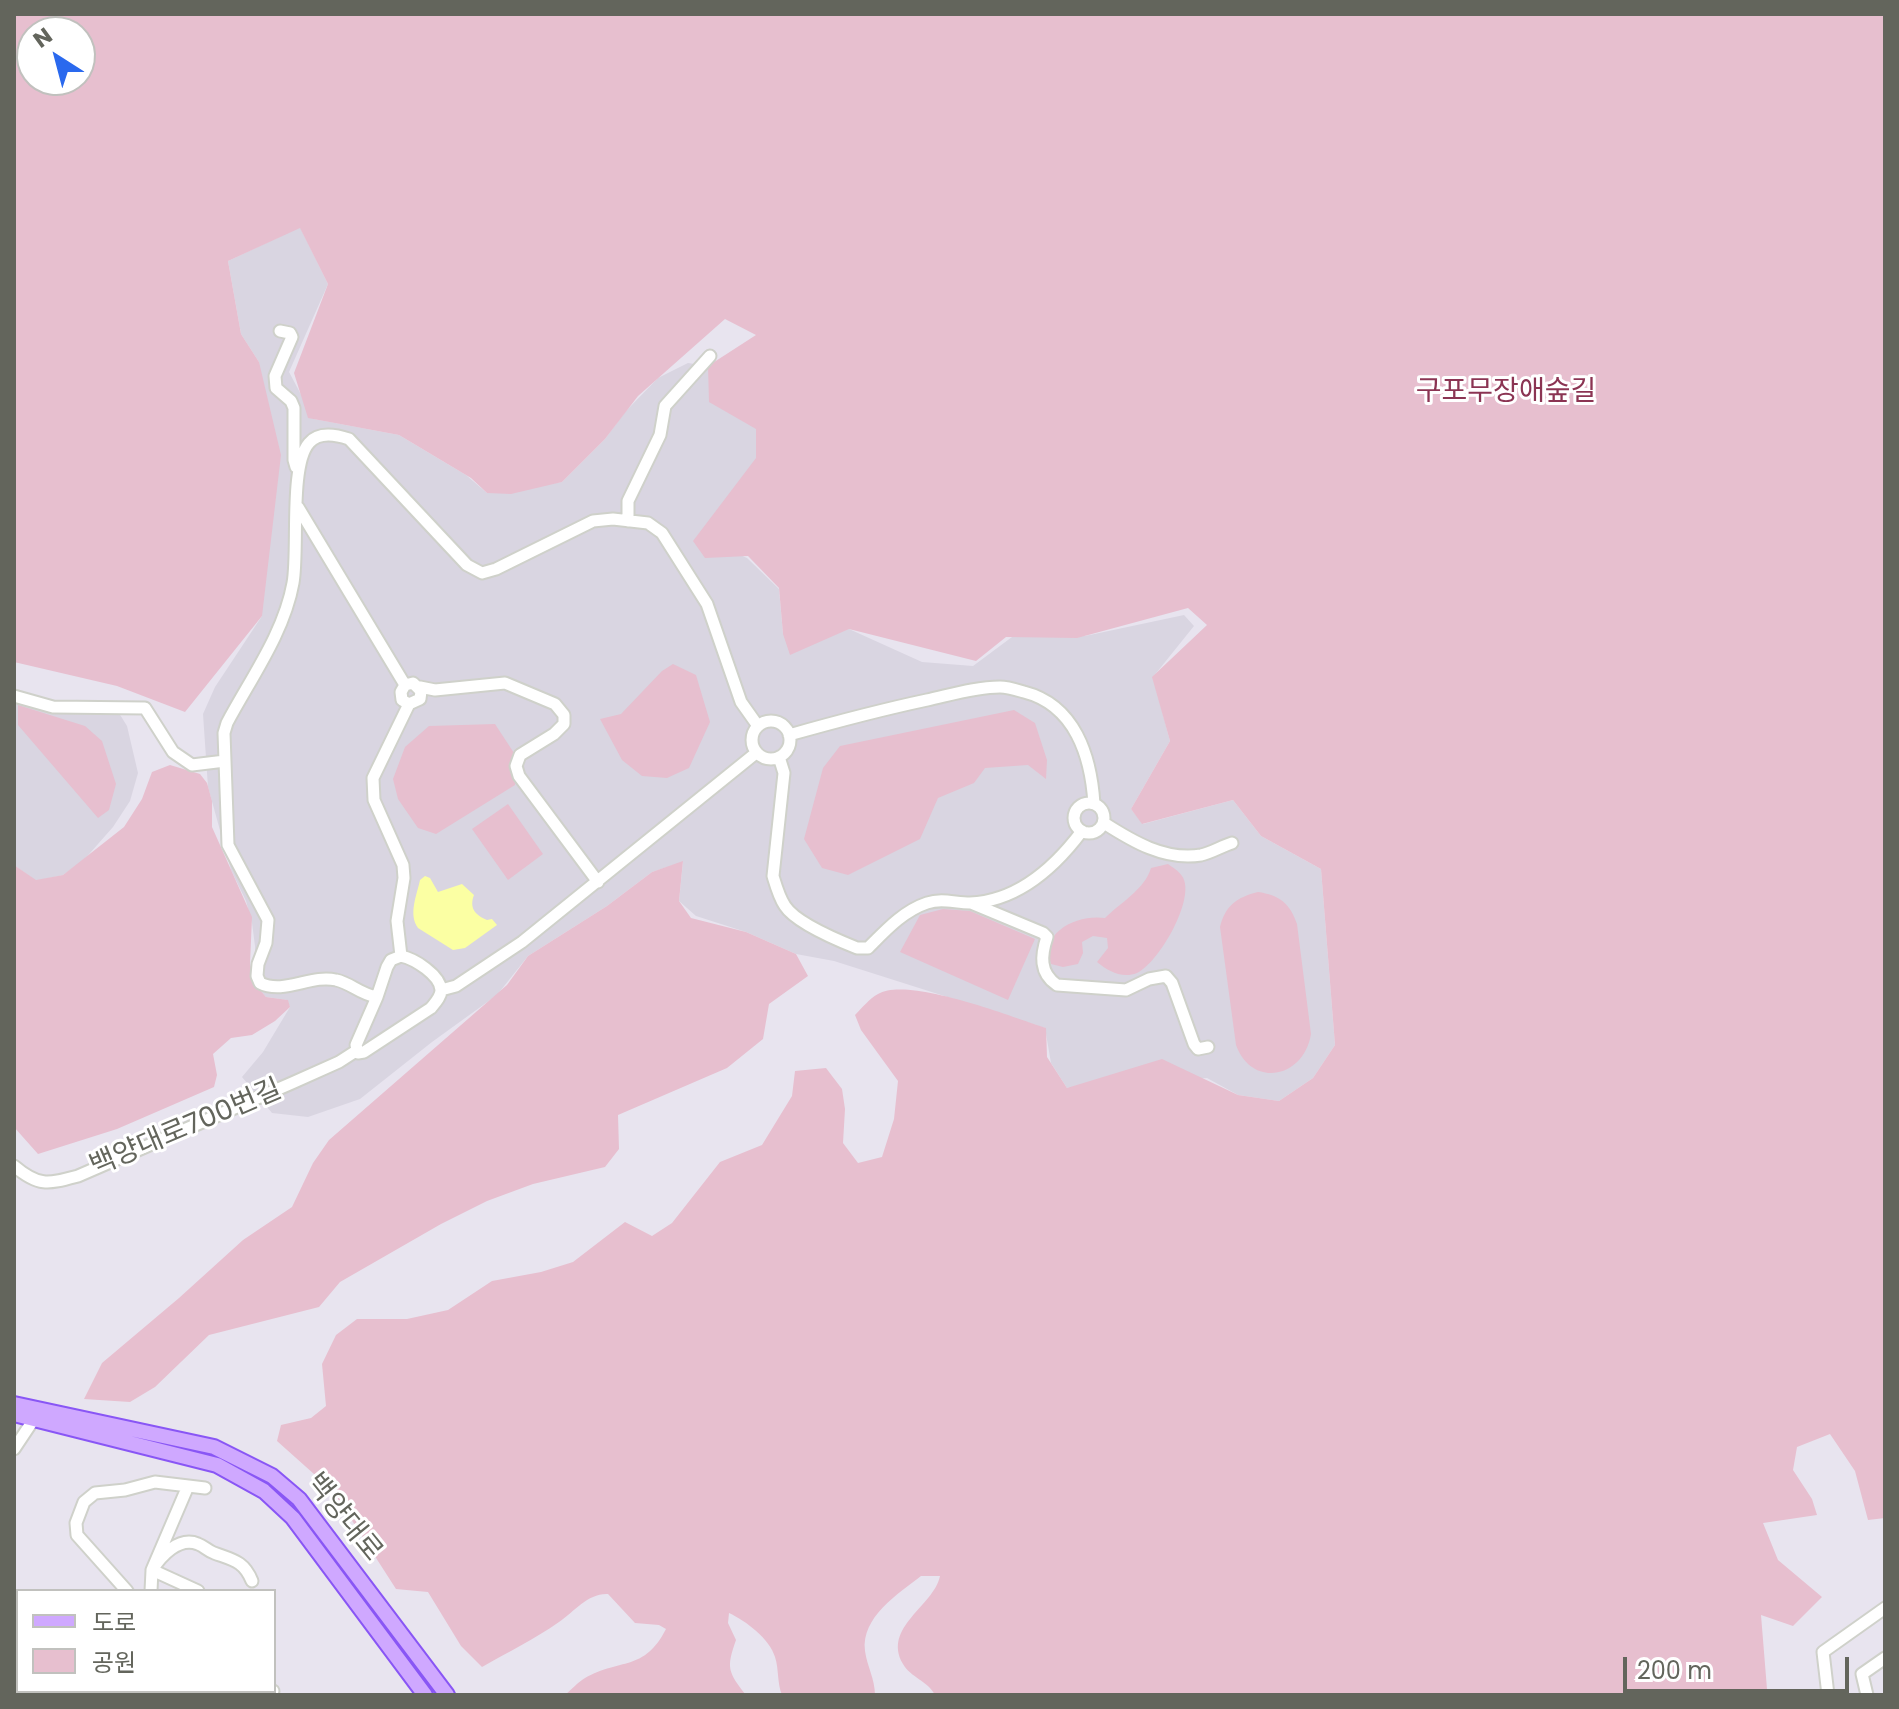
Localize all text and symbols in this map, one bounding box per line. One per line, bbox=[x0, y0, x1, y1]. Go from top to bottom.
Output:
north arrow bbox=[16, 16, 96, 96]
text: N bbox=[27, 20, 59, 55]
park label: 구포무장애숲길 bbox=[1416, 376, 1596, 410]
street label: 백양대로700번길 bbox=[85, 1073, 287, 1185]
street label: 백양대로 bbox=[298, 1467, 388, 1569]
legend bbox=[16, 1589, 276, 1693]
text: 도로 bbox=[92, 1606, 136, 1639]
scale bar bbox=[1627, 1641, 1853, 1691]
text: 공원 bbox=[92, 1646, 136, 1679]
text: 200 m bbox=[1637, 1654, 1712, 1687]

